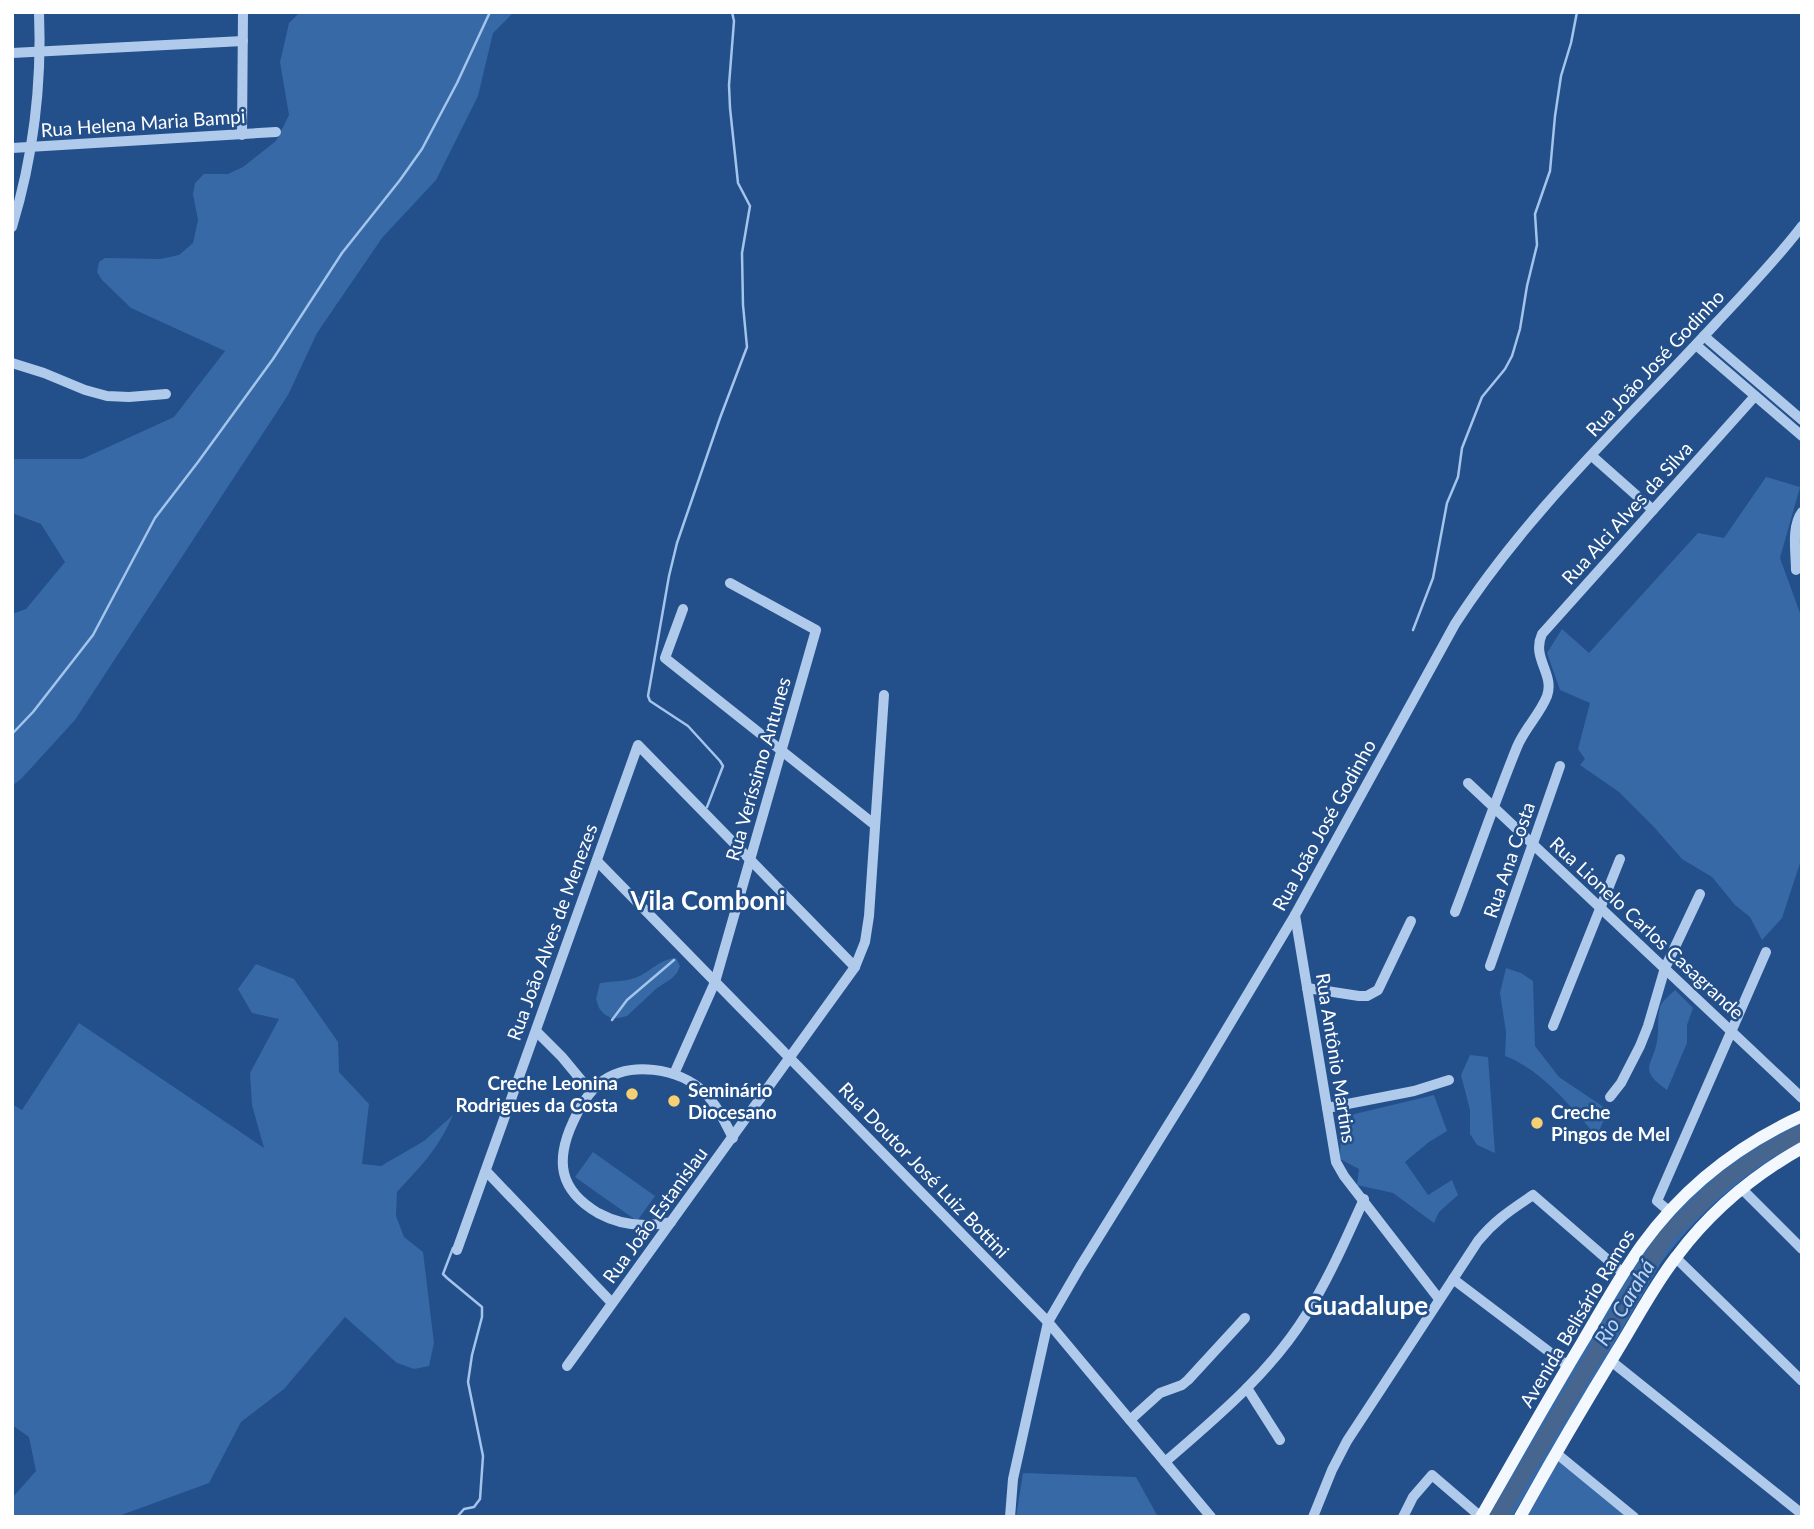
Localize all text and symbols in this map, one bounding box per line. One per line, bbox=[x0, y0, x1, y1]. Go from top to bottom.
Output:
street label: Rua Helena Maria Bampi bbox=[40, 104, 246, 141]
street label: Rua João José Godinho bbox=[1581, 285, 1729, 441]
street label: Rua Alci Alves da Silva bbox=[1556, 437, 1697, 589]
street label: Rua Veríssimo Antunes bbox=[720, 674, 795, 863]
street label: Rua João José Godinho bbox=[1267, 735, 1380, 914]
street label: Rua Ana Costa bbox=[1478, 799, 1539, 921]
street label: Rua João Alves de Menezes bbox=[502, 820, 601, 1043]
street label: Rua Lionelo Carlos Casagrande bbox=[1546, 832, 1749, 1024]
district label: Vila Comboni bbox=[629, 884, 786, 916]
street label: Rua Antônio Martins bbox=[1312, 971, 1361, 1144]
place label: Creche Leonina Rodrigues da Costa bbox=[456, 1071, 618, 1116]
street label: Rua Doutor José Luiz Bottini bbox=[834, 1077, 1014, 1262]
place label: Seminário Diocesano bbox=[688, 1078, 777, 1123]
marker: Creche Leonina Rodrigues da Costa bbox=[624, 1086, 640, 1102]
marker: Seminário Diocesano bbox=[666, 1093, 682, 1109]
place label: Creche Pingos de Mel bbox=[1551, 1100, 1670, 1145]
marker: Creche Pingos de Mel bbox=[1529, 1115, 1545, 1131]
street label: Rua João Estanislau bbox=[597, 1142, 712, 1287]
street label: Avenida Belisário Ramos bbox=[1514, 1225, 1639, 1411]
water label: Rio Carahá bbox=[1588, 1255, 1659, 1350]
district label: Guadalupe bbox=[1304, 1289, 1428, 1321]

